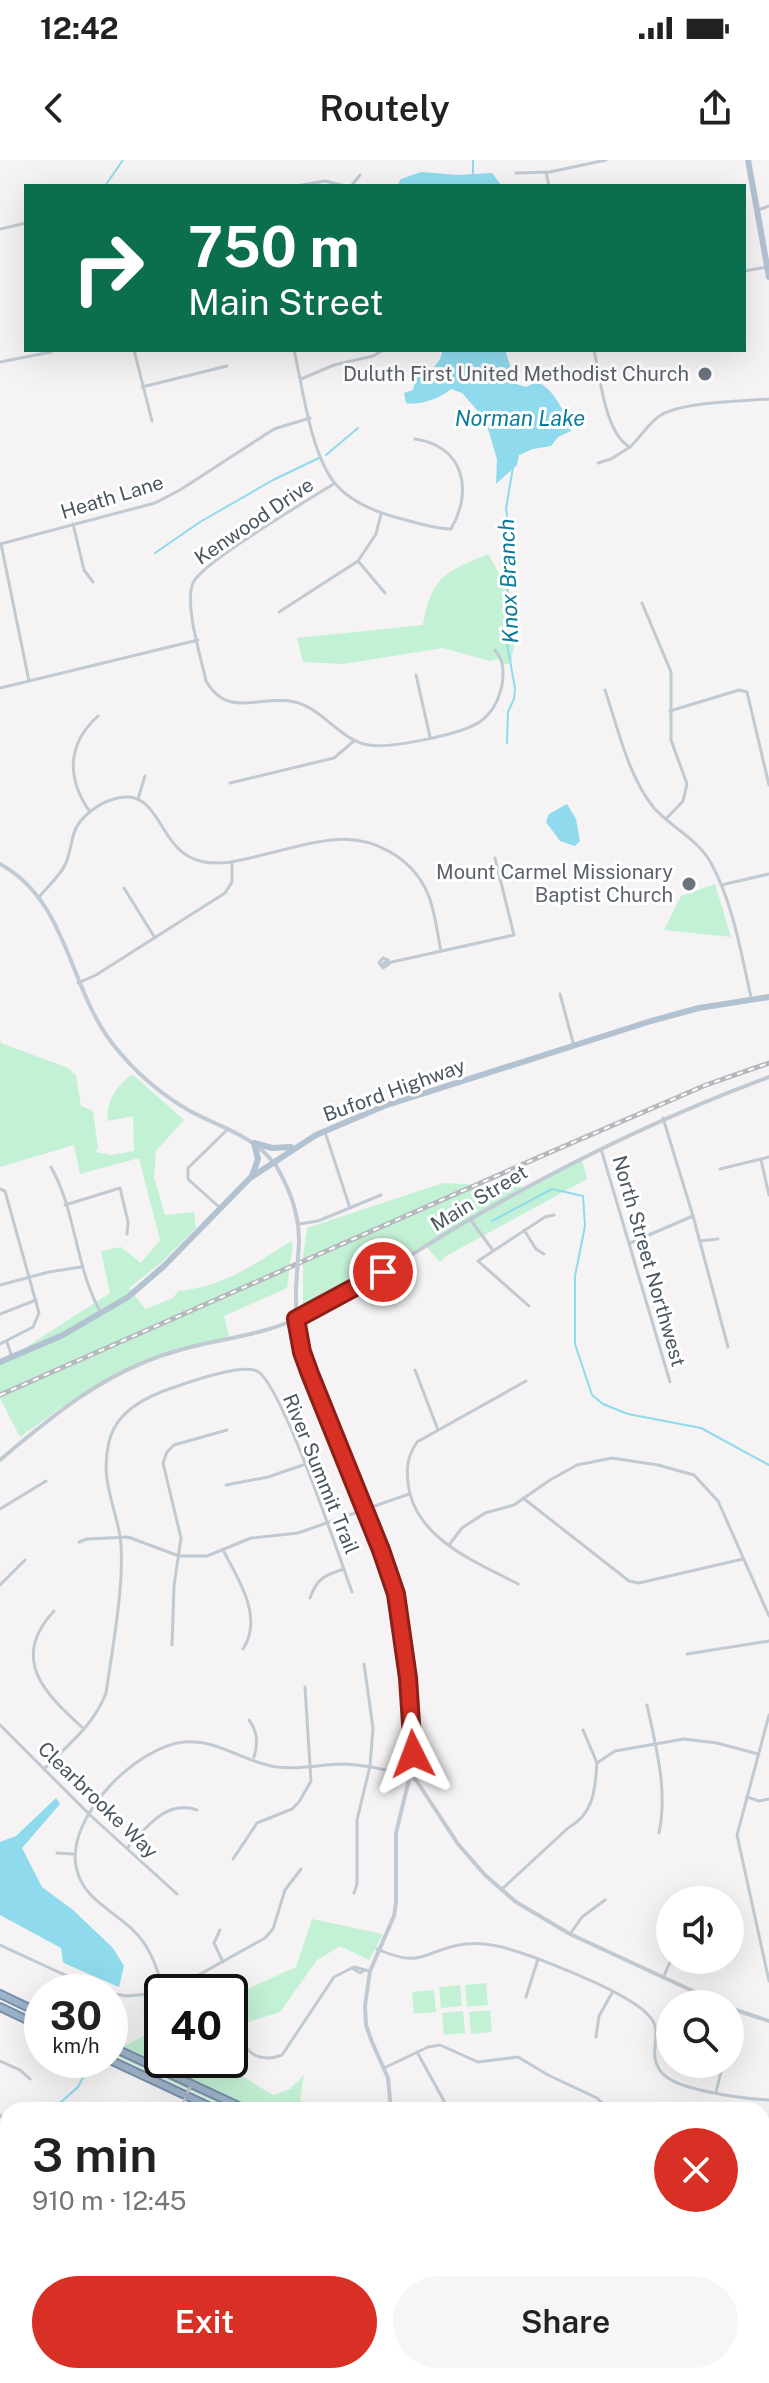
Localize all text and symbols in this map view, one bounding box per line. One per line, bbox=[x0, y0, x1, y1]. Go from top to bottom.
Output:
text: 12:42 bbox=[40, 10, 119, 46]
icon: back bbox=[32, 86, 76, 130]
icon: share bbox=[693, 86, 737, 130]
text: Routely bbox=[319, 87, 450, 129]
text: 750 m bbox=[188, 214, 360, 280]
icon: right bbox=[56, 216, 160, 320]
text: Main Street bbox=[188, 281, 384, 323]
place label: Duluth First United Methodist Church bbox=[343, 362, 689, 386]
marker: Duluth First United Methodist Church bbox=[696, 365, 714, 383]
water label: Norman Lake bbox=[455, 405, 585, 431]
street label: Heath Lane bbox=[58, 470, 166, 524]
street label: Kenwood Drive bbox=[190, 472, 318, 570]
water label: Knox Branch bbox=[493, 518, 523, 644]
place label: Mount Carmel Missionary Baptist Church bbox=[436, 860, 673, 907]
marker: Mount Carmel Missionary Baptist Church bbox=[680, 875, 698, 893]
street label: Buford Highway bbox=[320, 1053, 468, 1127]
street label: North Street Northwest bbox=[607, 1153, 691, 1369]
street label: Main Street bbox=[426, 1160, 532, 1236]
pin bbox=[349, 1238, 417, 1306]
icon: arrive bbox=[361, 1250, 405, 1294]
street label: River Summit Trail bbox=[278, 1390, 364, 1558]
position arrow bbox=[371, 1712, 455, 1796]
street label: Clearbrooke Way bbox=[33, 1737, 163, 1864]
map controls bbox=[656, 1886, 744, 2078]
button: sound bbox=[656, 1886, 744, 1974]
speed limit sign: 40 bbox=[144, 1974, 248, 2078]
button: search bbox=[656, 1990, 744, 2078]
text: 30 bbox=[50, 1992, 102, 2039]
text: km/h bbox=[52, 2034, 100, 2058]
text: 3 min bbox=[32, 2126, 157, 2183]
button: close bbox=[654, 2128, 738, 2212]
text: 910 m · 12:45 bbox=[32, 2185, 187, 2216]
button: Exit bbox=[32, 2276, 377, 2368]
button: Share bbox=[393, 2276, 738, 2368]

